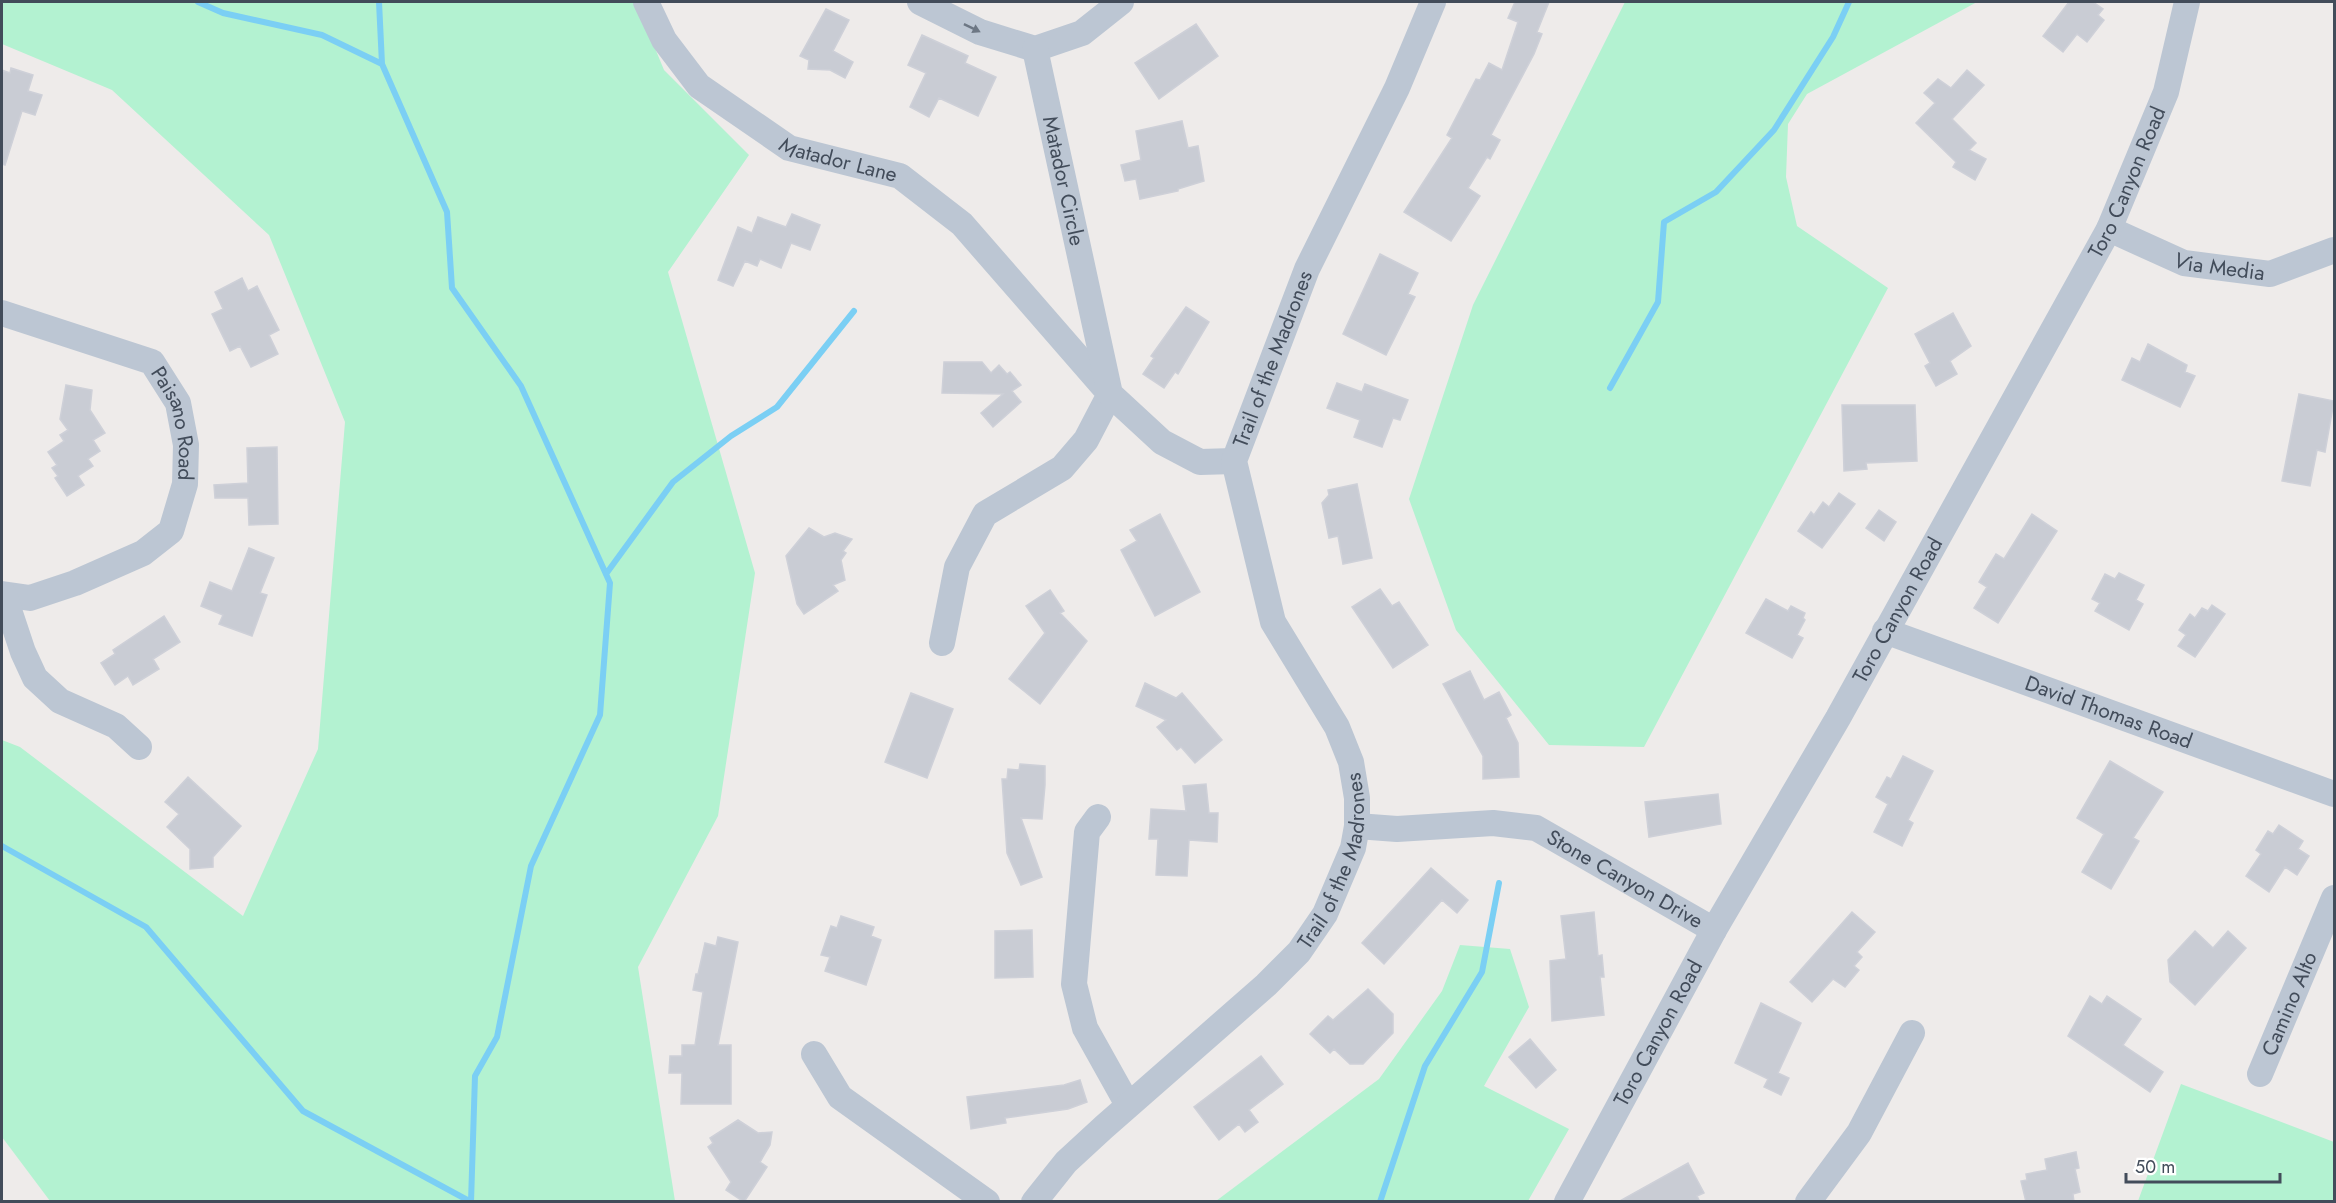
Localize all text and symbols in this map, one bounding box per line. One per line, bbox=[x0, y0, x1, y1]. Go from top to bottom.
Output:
one-way arrow bbox=[964, 23, 981, 33]
street label: Toro Canyon Road bbox=[2081, 102, 2173, 263]
street label: Matador Circle bbox=[1035, 113, 1092, 249]
street label: Matador Lane bbox=[773, 130, 901, 190]
street label: Via Media bbox=[2169, 245, 2266, 288]
street label: Trail of the Madrones bbox=[1226, 266, 1320, 452]
street label: Paisano Road bbox=[143, 360, 201, 481]
street label: Toro Canyon Road bbox=[1845, 532, 1950, 688]
street label: David Thomas Road bbox=[2021, 668, 2197, 756]
street label: Trail of the Madrones bbox=[1290, 771, 1373, 955]
street label: Stone Canyon Drive bbox=[1541, 822, 1709, 936]
street label: Camino Alto bbox=[2254, 947, 2325, 1061]
street label: Toro Canyon Road bbox=[1607, 955, 1710, 1112]
scale bar bbox=[2126, 1146, 2280, 1184]
text: 50 m bbox=[2135, 1154, 2175, 1180]

